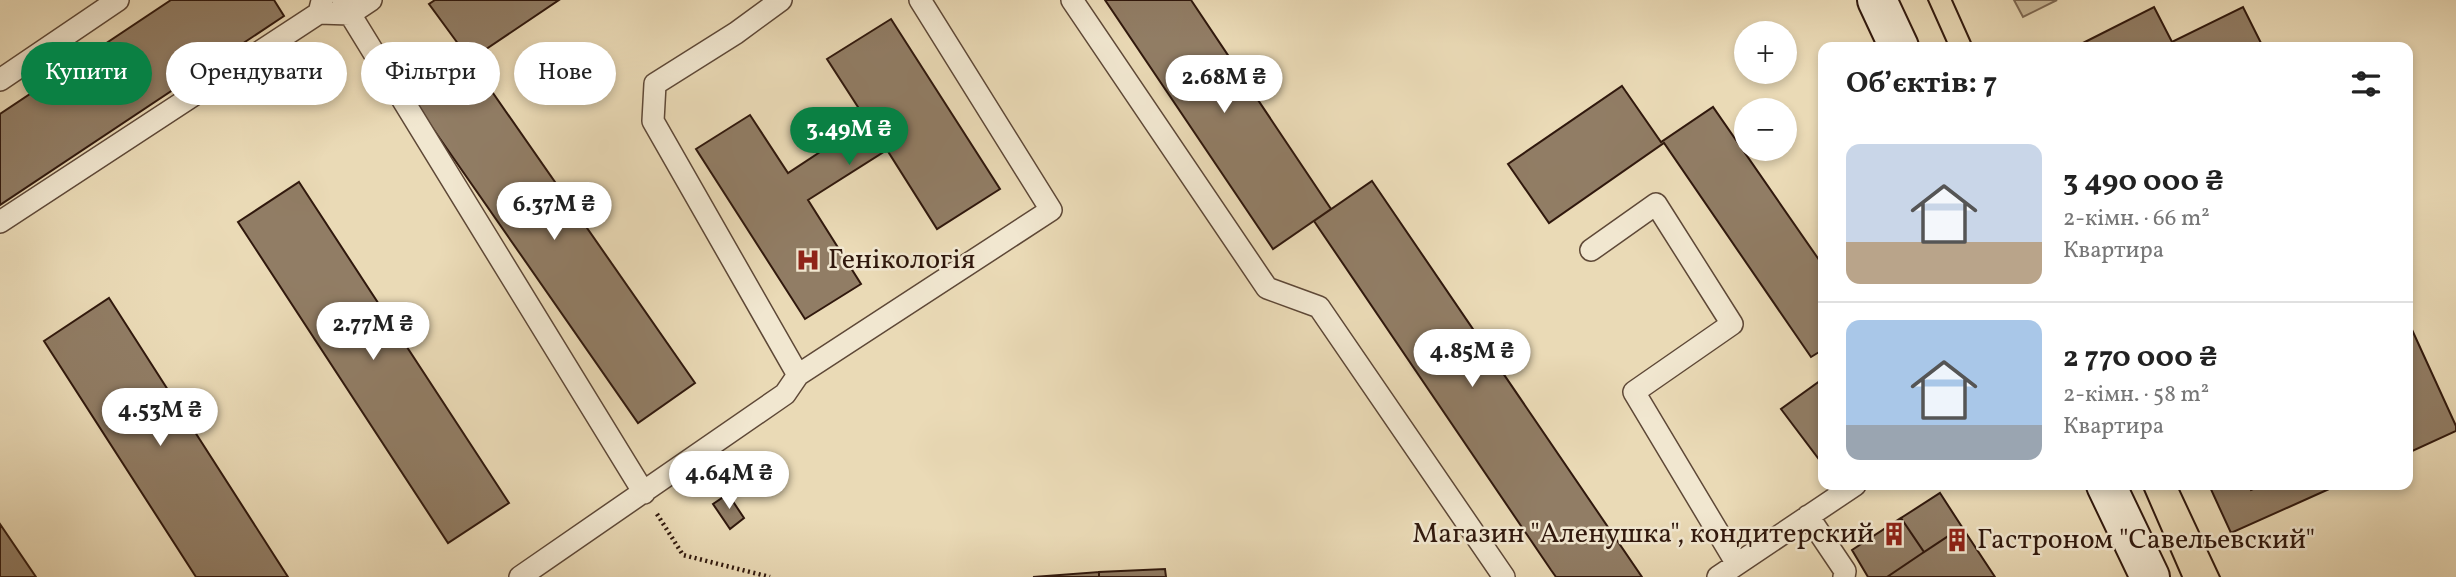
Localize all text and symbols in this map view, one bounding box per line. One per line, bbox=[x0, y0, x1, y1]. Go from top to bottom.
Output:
map controls bbox=[1734, 21, 1797, 161]
button: + bbox=[1734, 21, 1797, 84]
chip: Купити bbox=[21, 42, 152, 105]
chip: Орендувати bbox=[166, 42, 347, 105]
chip: Фільтри bbox=[361, 42, 500, 105]
chip: Нове bbox=[514, 42, 616, 105]
pin: 2.68M ₴ bbox=[1159, 55, 1289, 115]
text: 2.68M ₴ bbox=[1182, 62, 1266, 94]
text: Об’єктів: 7 bbox=[1846, 63, 1997, 105]
icon: filters bbox=[2347, 65, 2385, 103]
button: − bbox=[1734, 98, 1797, 161]
pin: 3.49M ₴ bbox=[784, 108, 914, 167]
text: 3.49M ₴ bbox=[806, 114, 892, 146]
text: 3 490 000 ₴ bbox=[2063, 161, 2224, 203]
icon: home bbox=[1902, 172, 1986, 256]
pin: 6.37M ₴ bbox=[489, 182, 619, 242]
text: 6.37M ₴ bbox=[513, 189, 595, 221]
text: 2-кімн. · 66 m² bbox=[2063, 203, 2210, 235]
text: Квартира bbox=[2063, 235, 2164, 267]
place label: Генікологія bbox=[828, 241, 975, 280]
hospital icon: Генікологія bbox=[794, 246, 822, 274]
pin: 2.77M ₴ bbox=[308, 302, 438, 362]
text: 2.77M ₴ bbox=[332, 309, 414, 341]
pin: 4.85M ₴ bbox=[1407, 330, 1537, 389]
text: 4.85M ₴ bbox=[1430, 336, 1514, 368]
text: 2 770 000 ₴ bbox=[2063, 337, 2218, 379]
icon: home bbox=[1902, 348, 1986, 432]
text: 2-кімн. · 58 m² bbox=[2063, 379, 2209, 411]
pin: 4.53M ₴ bbox=[95, 388, 225, 448]
text: 4.53M ₴ bbox=[118, 395, 202, 427]
text: Квартира bbox=[2063, 411, 2164, 443]
pin: 4.64M ₴ bbox=[664, 452, 794, 511]
text: 4.64M ₴ bbox=[685, 458, 773, 490]
place label: Магазин "Аленушка", кондитерский bbox=[1412, 515, 1874, 554]
building icon: Магазин "Аленушка", кондитерский bbox=[1880, 520, 1908, 548]
place label: Гастроном "Савельевский" bbox=[1977, 521, 2315, 560]
building icon: Гастроном "Савельевский" bbox=[1943, 526, 1971, 554]

